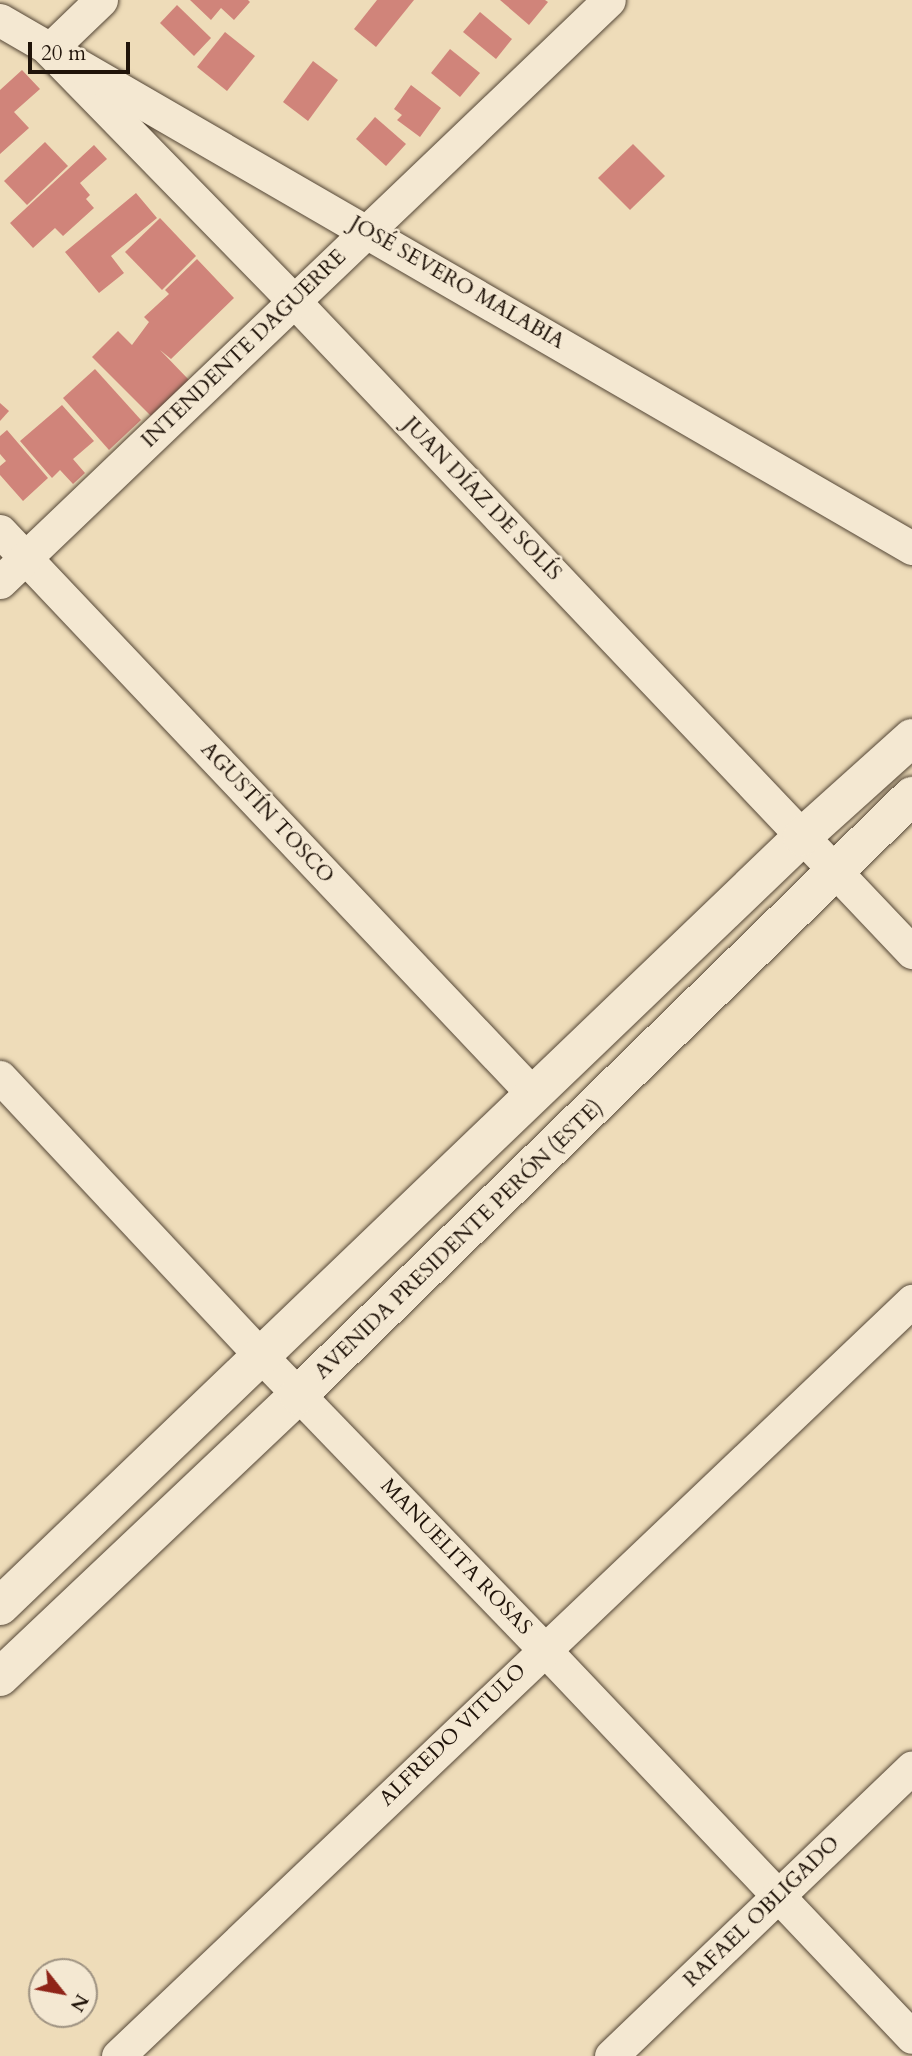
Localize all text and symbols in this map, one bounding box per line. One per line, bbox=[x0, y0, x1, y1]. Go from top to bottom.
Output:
scale bar bbox=[32, 28, 133, 72]
text: 20 m bbox=[41, 39, 86, 68]
street label: JOSÉ SEVERO MALABIA bbox=[345, 211, 569, 355]
street label: INTENDENTE DAGUERRE bbox=[137, 245, 351, 453]
street label: JUAN DÍAZ DE SOLÍS bbox=[397, 412, 567, 586]
street label: AGUSTÍN TOSCO bbox=[195, 737, 339, 889]
street label: AVENIDA PRESIDENTE PERÓN (ESTE) bbox=[310, 1095, 608, 1385]
street label: MANUELITA ROSAS bbox=[375, 1474, 537, 1640]
street label: ALFREDO VITULO bbox=[374, 1659, 532, 1811]
street label: RAFAEL OBLIGADO bbox=[679, 1831, 845, 1993]
north arrow bbox=[28, 1958, 98, 2028]
text: N bbox=[64, 1989, 95, 2017]

